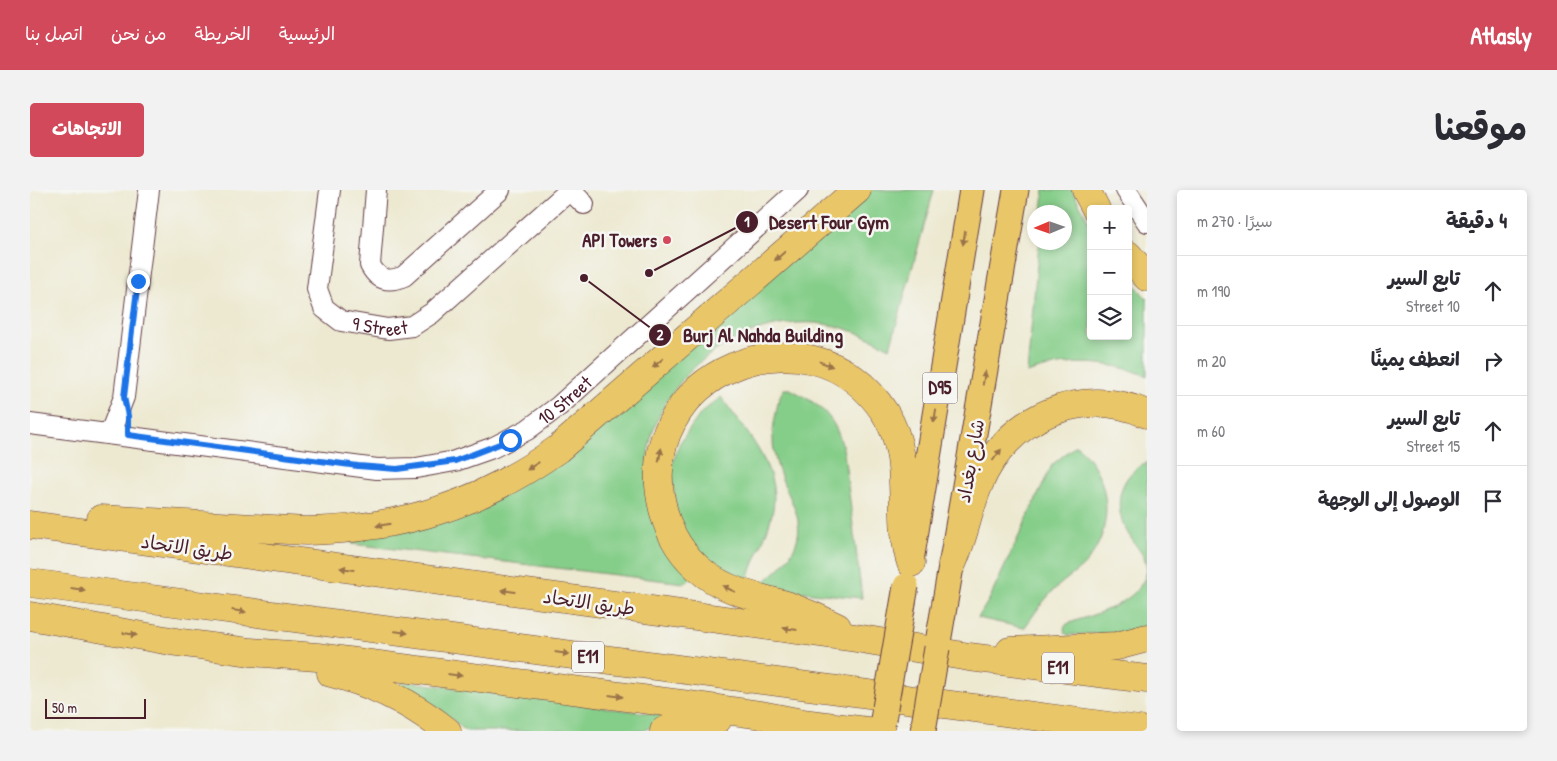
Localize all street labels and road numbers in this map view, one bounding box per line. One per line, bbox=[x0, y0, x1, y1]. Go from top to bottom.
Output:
street label: 9 Street bbox=[350, 310, 410, 342]
street label: 10 Street bbox=[532, 369, 598, 431]
road number: D95 bbox=[922, 372, 958, 404]
street label: شارع بغداد bbox=[950, 417, 991, 505]
street label: طريق الاتحاد bbox=[139, 528, 235, 566]
street label: طريق الاتحاد bbox=[541, 583, 637, 621]
road number: E11 bbox=[572, 642, 604, 672]
road number: E11 bbox=[1042, 652, 1074, 683]

